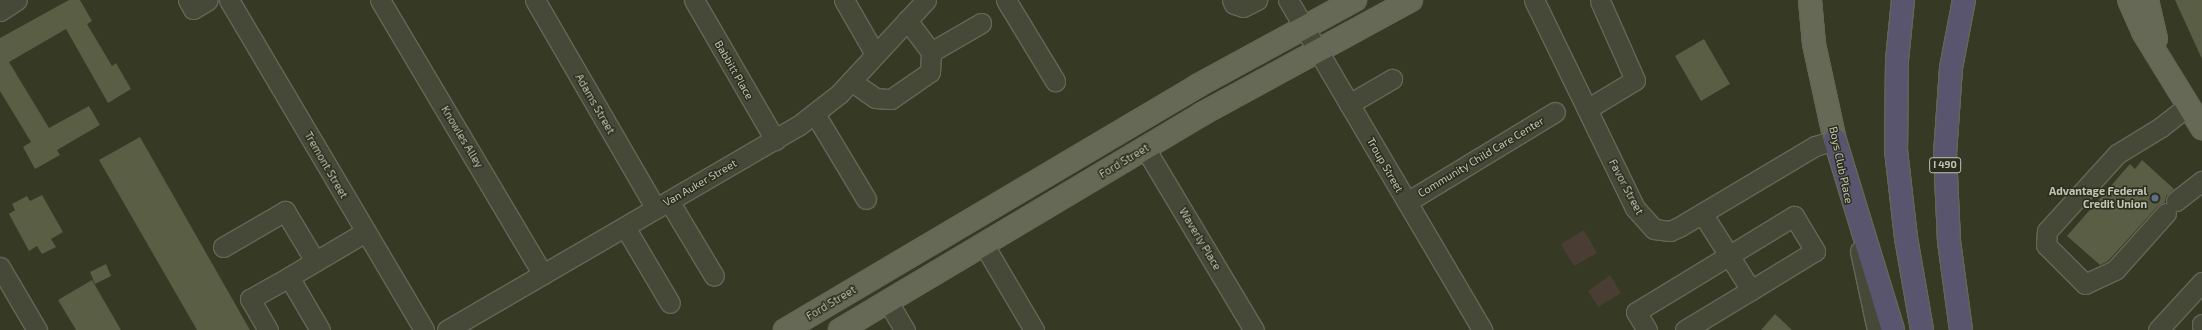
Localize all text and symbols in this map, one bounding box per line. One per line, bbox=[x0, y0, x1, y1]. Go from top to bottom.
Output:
street label: Babbitt Place bbox=[712, 38, 756, 102]
street label: Adams Street bbox=[572, 72, 618, 136]
street label: Knowles Alley bbox=[438, 103, 486, 171]
street label: Community Child Care Center bbox=[1415, 114, 1547, 200]
street label: Boys Club Place bbox=[1826, 125, 1856, 205]
street label: Tremont Street bbox=[302, 129, 350, 201]
street label: Troup Street bbox=[1364, 135, 1406, 195]
street label: Ford Street bbox=[1097, 141, 1151, 181]
street label: Van Auker Street bbox=[661, 156, 739, 210]
street label: Favor Street bbox=[1606, 157, 1646, 217]
road number: I 490 bbox=[1929, 157, 1961, 173]
place label: Advantage Federal Credit Union bbox=[2049, 185, 2147, 211]
marker: Advantage Federal Credit Union bbox=[2150, 193, 2160, 203]
street label: Waverly Place bbox=[1176, 205, 1224, 273]
street label: Ford Street bbox=[804, 283, 858, 323]

